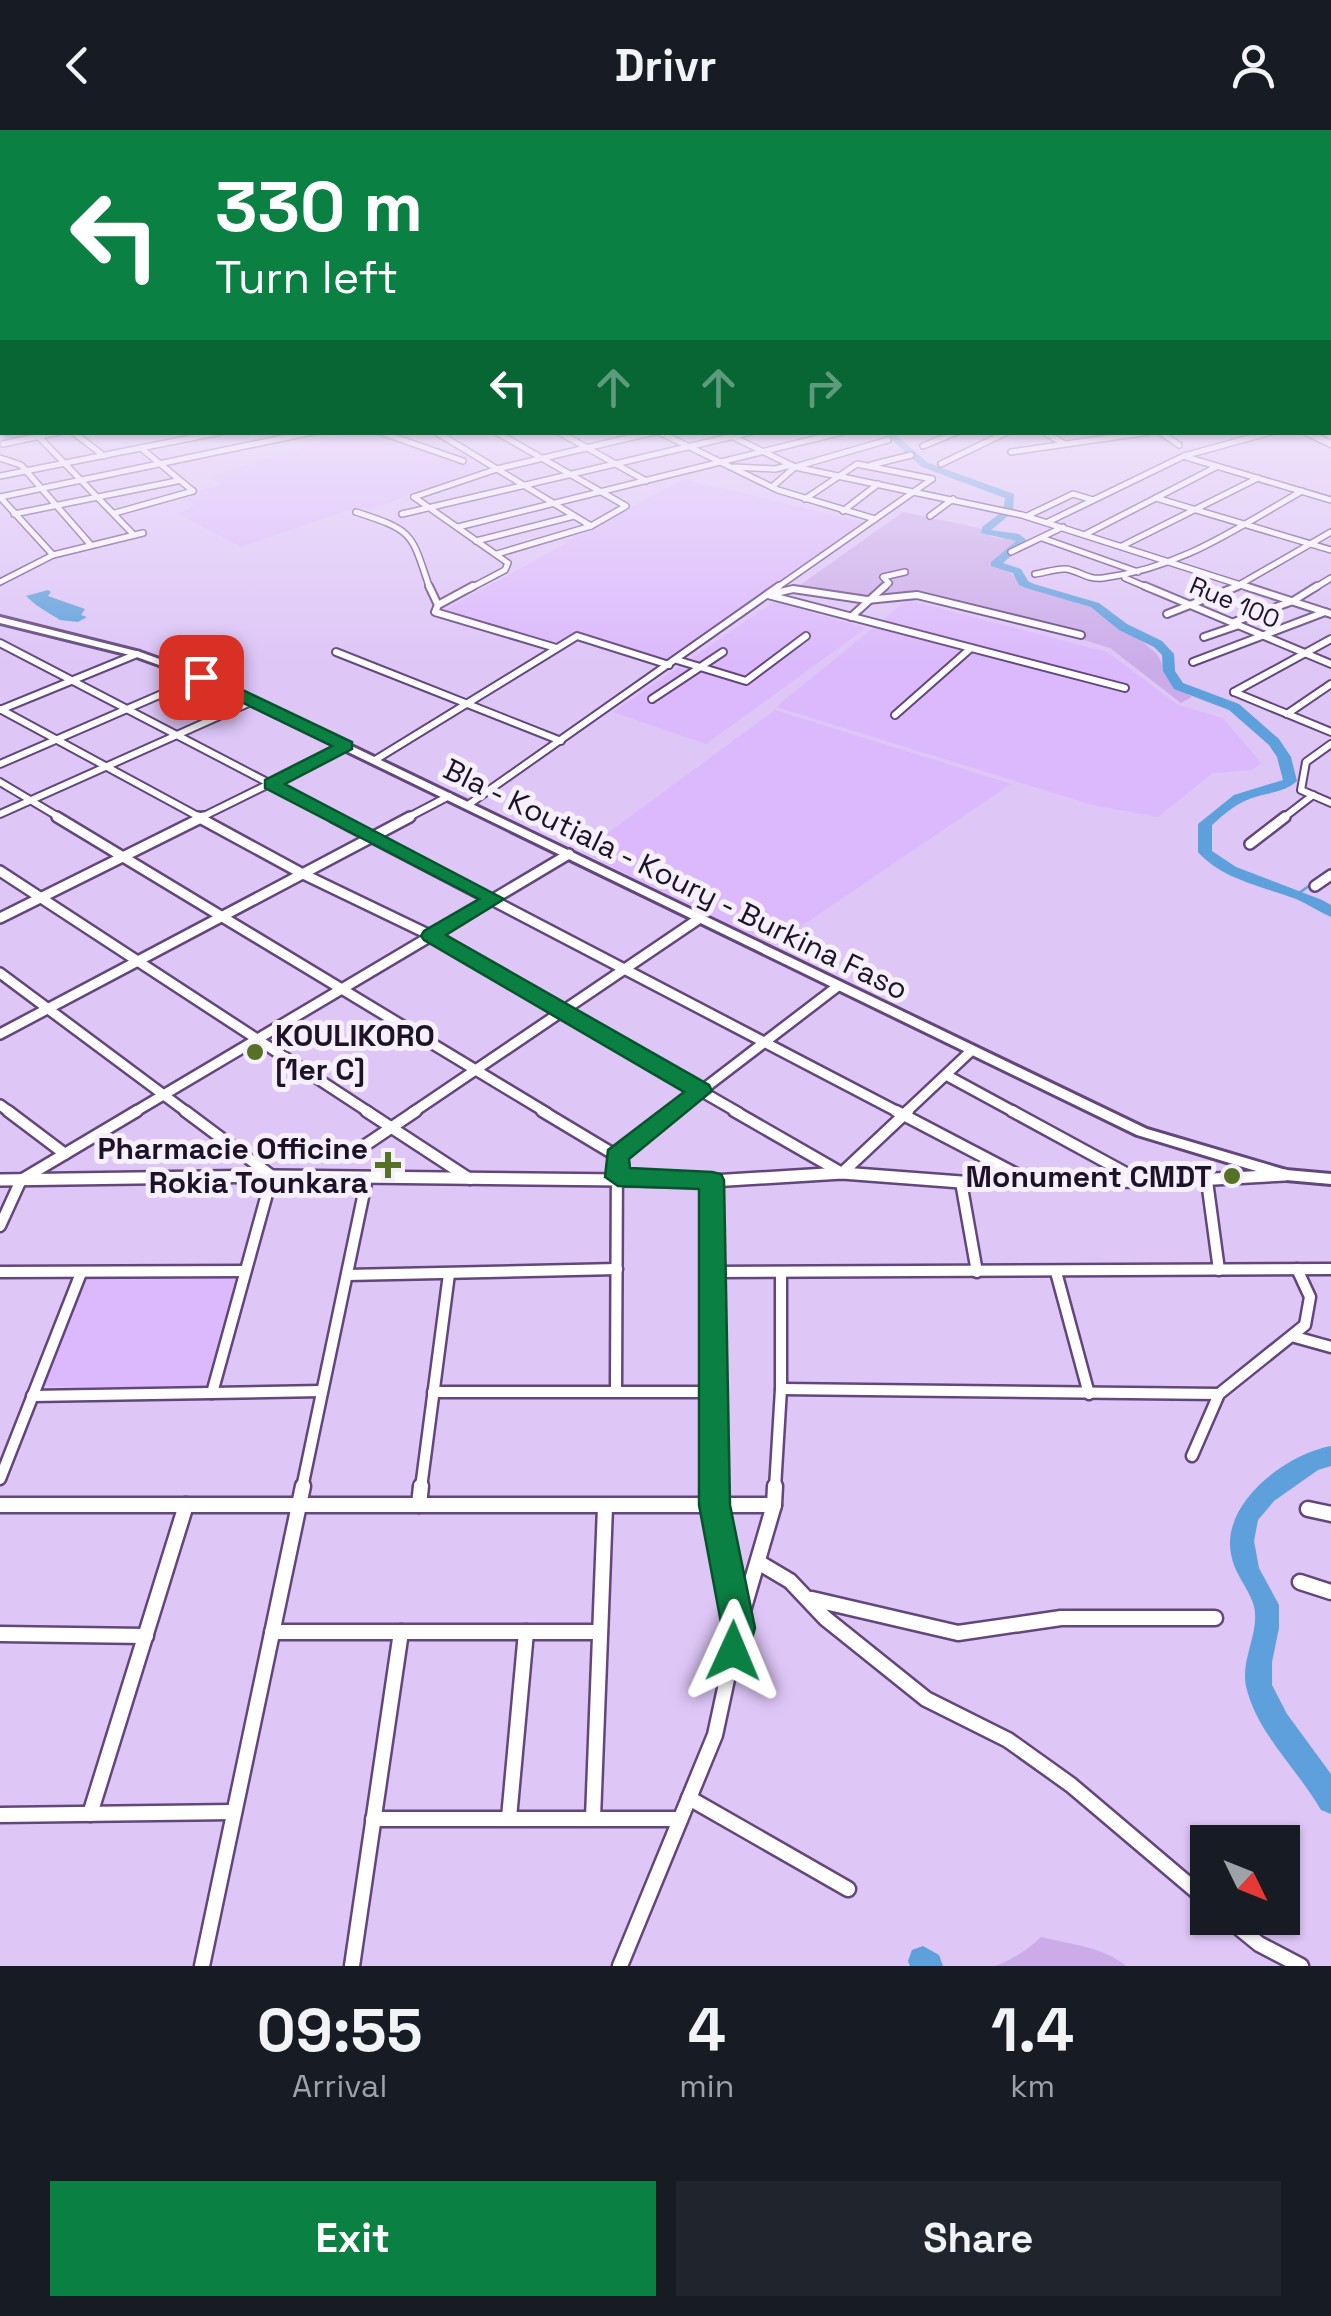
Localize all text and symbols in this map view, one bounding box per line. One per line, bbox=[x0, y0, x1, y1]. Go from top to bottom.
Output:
text: Drivr bbox=[614, 37, 717, 94]
icon: back bbox=[50, 38, 105, 93]
icon: person bbox=[1226, 38, 1281, 93]
text: 330 m bbox=[215, 162, 423, 251]
icon: left bbox=[50, 170, 180, 300]
text: Turn left bbox=[215, 249, 398, 306]
icon: left bbox=[481, 360, 536, 415]
icon: ahead bbox=[586, 360, 641, 415]
icon: ahead bbox=[691, 360, 746, 415]
icon: right bbox=[796, 360, 851, 415]
street label: Rue 100 bbox=[1185, 569, 1285, 635]
pin bbox=[159, 635, 244, 720]
icon: arrive bbox=[174, 650, 229, 705]
street label: Bla - Koutiala - Koury - Burkina Faso bbox=[437, 749, 915, 1009]
place label: KOULIKORO [1er C] bbox=[275, 1016, 435, 1089]
marker: KOULIKORO [1er C] bbox=[244, 1041, 266, 1063]
place label: Pharmacie Officine Rokia Tounkara bbox=[97, 1129, 368, 1202]
marker: Pharmacie Officine Rokia Tounkara bbox=[377, 1154, 399, 1176]
place label: Monument CMDT bbox=[966, 1157, 1212, 1196]
marker: Monument CMDT bbox=[1221, 1165, 1243, 1187]
position arrow bbox=[681, 1599, 785, 1703]
north arrow bbox=[1190, 1825, 1300, 1935]
map controls bbox=[1190, 1825, 1300, 1935]
text: 09:55 bbox=[257, 1992, 423, 2069]
text: 4 bbox=[688, 1992, 726, 2069]
text: 1.4 bbox=[991, 1992, 1074, 2069]
text: Arrival bbox=[292, 2066, 387, 2106]
text: min bbox=[679, 2066, 734, 2106]
text: km bbox=[1010, 2066, 1055, 2106]
button: Exit bbox=[50, 2181, 656, 2296]
button: Share bbox=[676, 2181, 1281, 2296]

